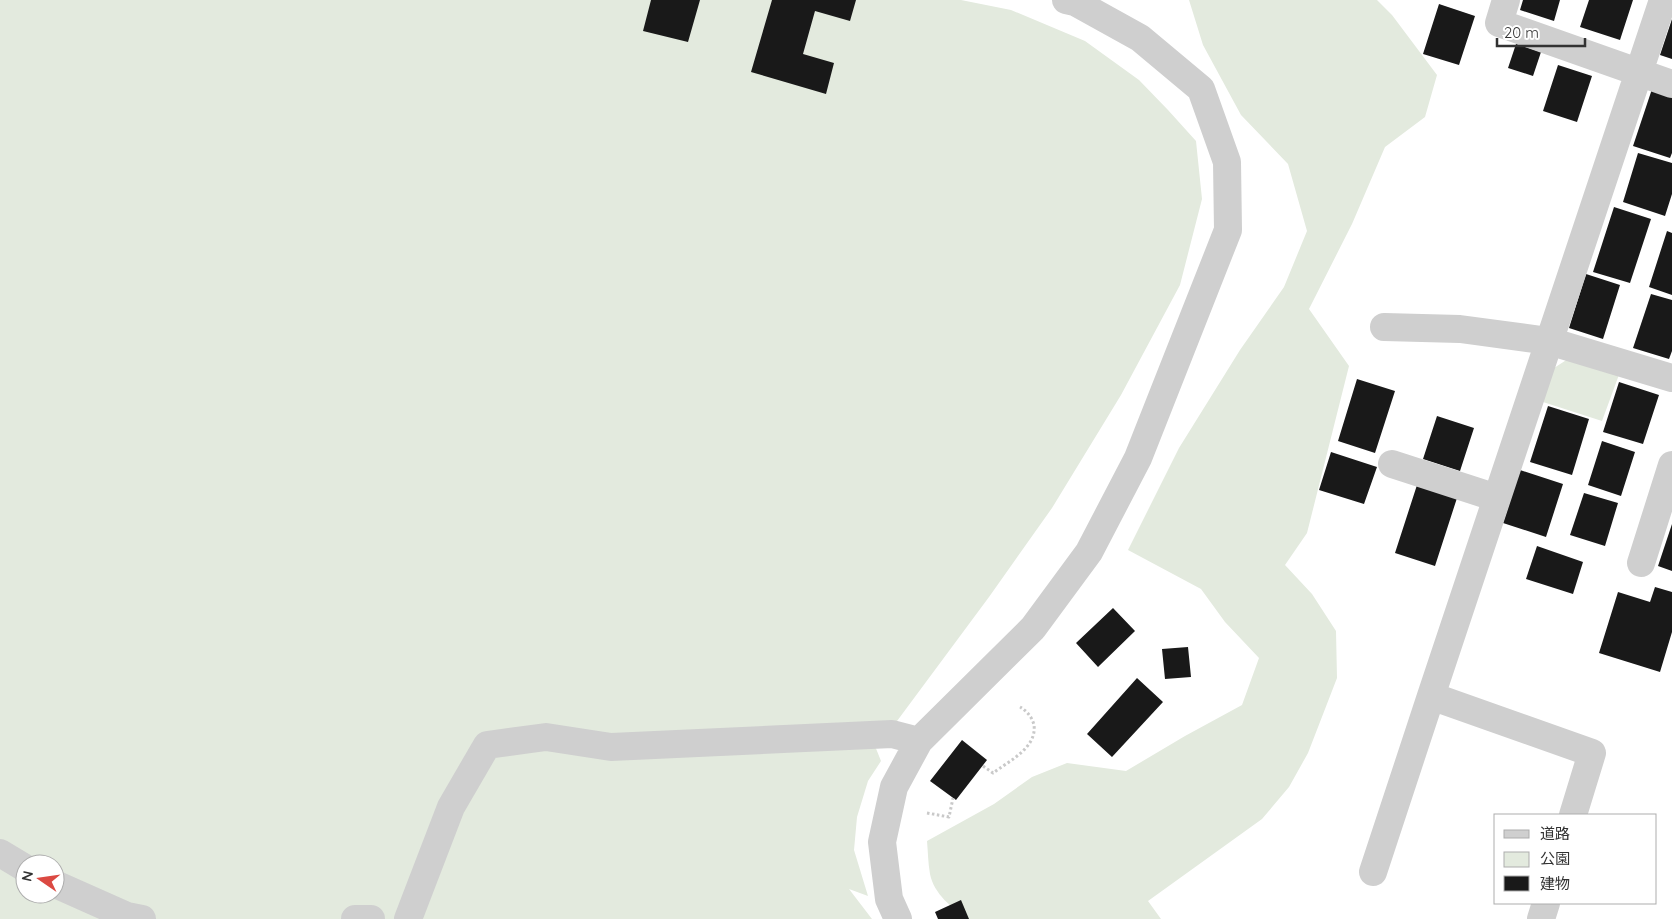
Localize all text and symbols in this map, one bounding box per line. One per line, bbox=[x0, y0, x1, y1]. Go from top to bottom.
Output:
scale bar bbox=[1497, 15, 1584, 47]
text: 20 m bbox=[1504, 23, 1539, 42]
legend bbox=[1494, 814, 1657, 904]
text: 道路 bbox=[1540, 824, 1570, 843]
text: 公園 bbox=[1540, 849, 1570, 868]
north arrow bbox=[15, 854, 65, 904]
text: N bbox=[17, 869, 37, 883]
text: 建物 bbox=[1540, 874, 1570, 893]

